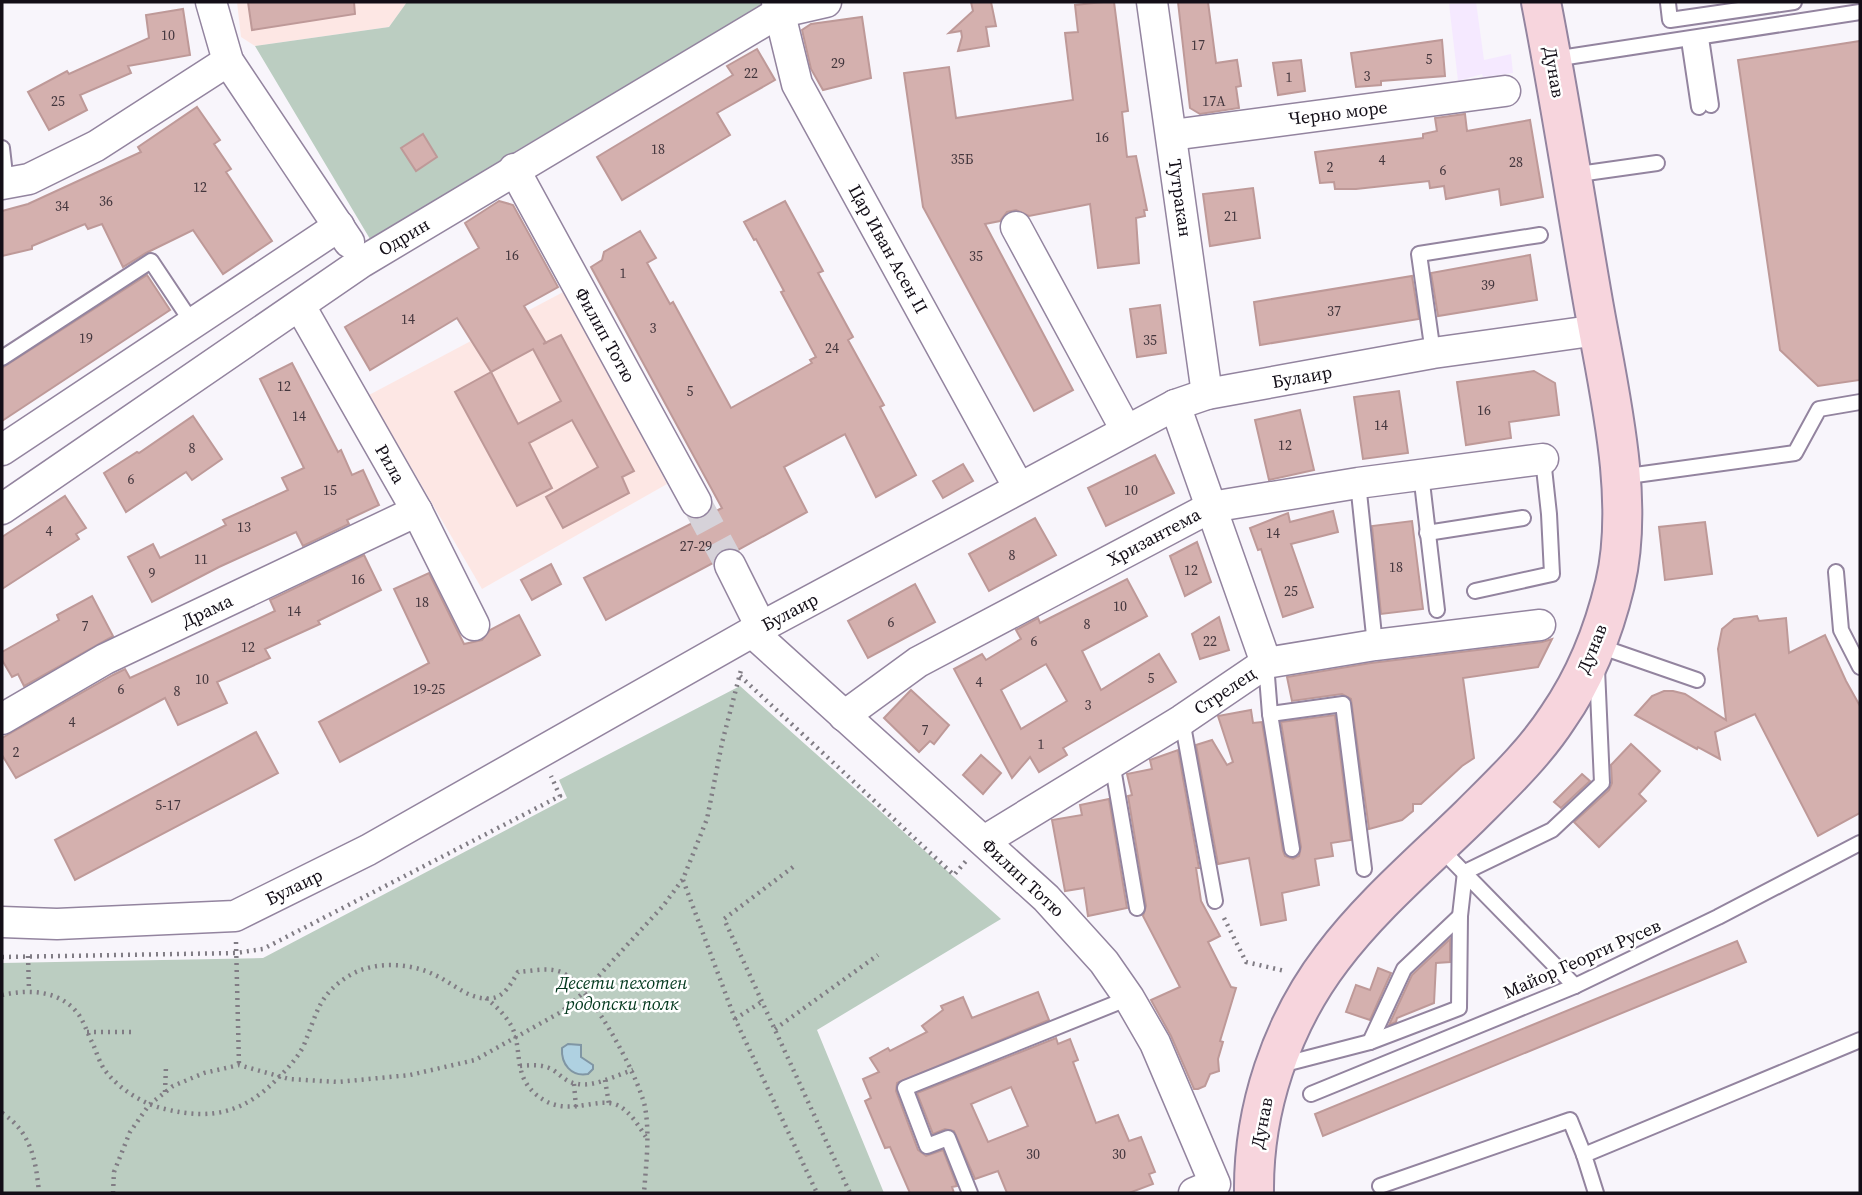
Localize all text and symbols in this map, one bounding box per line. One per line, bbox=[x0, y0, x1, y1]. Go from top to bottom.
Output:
house number: 10 bbox=[161, 25, 175, 45]
house number: 17 bbox=[1191, 35, 1205, 55]
street label: Дунав bbox=[1538, 44, 1571, 99]
house number: 5 bbox=[1426, 49, 1433, 69]
house number: 29 bbox=[831, 53, 845, 73]
house number: 22 bbox=[744, 63, 758, 83]
house number: 3 bbox=[1364, 66, 1371, 86]
house number: 1 bbox=[1286, 67, 1293, 87]
house number: 25 bbox=[51, 91, 65, 111]
house number: 17А bbox=[1202, 91, 1226, 111]
street label: Черно море bbox=[1287, 94, 1389, 131]
house number: 16 bbox=[1095, 127, 1109, 147]
house number: 18 bbox=[651, 139, 665, 159]
house number: 35Б bbox=[951, 149, 974, 169]
house number: 4 bbox=[1379, 150, 1386, 170]
house number: 28 bbox=[1509, 152, 1523, 172]
street label: Тутракан bbox=[1163, 157, 1198, 239]
house number: 2 bbox=[1327, 157, 1334, 177]
house number: 6 bbox=[1440, 160, 1447, 180]
house number: 12 bbox=[193, 177, 207, 197]
street label: Цар Иван Асен II bbox=[843, 180, 934, 318]
house number: 36 bbox=[99, 191, 113, 211]
house number: 34 bbox=[55, 196, 69, 216]
house number: 21 bbox=[1224, 206, 1238, 226]
street label: Одрин bbox=[373, 212, 434, 262]
house number: 16 bbox=[505, 245, 519, 265]
house number: 35 bbox=[969, 246, 983, 266]
house number: 1 bbox=[620, 263, 627, 283]
house number: 39 bbox=[1481, 275, 1495, 295]
street label: Филип Тотю bbox=[569, 283, 642, 387]
house number: 37 bbox=[1327, 301, 1341, 321]
house number: 14 bbox=[401, 309, 415, 329]
house number: 3 bbox=[650, 318, 657, 338]
house number: 19 bbox=[79, 328, 93, 348]
house number: 35 bbox=[1143, 330, 1157, 350]
house number: 24 bbox=[825, 338, 839, 358]
street label: Булаир bbox=[1270, 359, 1334, 394]
house number: 12 bbox=[277, 376, 291, 396]
house number: 5 bbox=[687, 381, 694, 401]
house number: 16 bbox=[1477, 400, 1491, 420]
house number: 14 bbox=[292, 406, 306, 426]
house number: 14 bbox=[1374, 415, 1388, 435]
house number: 12 bbox=[1278, 435, 1292, 455]
house number: 8 bbox=[189, 438, 196, 458]
street label: Рила bbox=[369, 440, 412, 489]
house number: 6 bbox=[128, 469, 135, 489]
house number: 15 bbox=[323, 480, 337, 500]
house number: 10 bbox=[1124, 480, 1138, 500]
street label: Хризантема bbox=[1103, 501, 1206, 572]
house number: 13 bbox=[237, 517, 251, 537]
house number: 4 bbox=[46, 521, 53, 541]
house number: 14 bbox=[1266, 523, 1280, 543]
house number: 27-29 bbox=[680, 536, 712, 556]
house number: 8 bbox=[1009, 545, 1016, 565]
house number: 11 bbox=[194, 549, 208, 569]
house number: 18 bbox=[1389, 557, 1403, 577]
house number: 12 bbox=[1184, 560, 1198, 580]
house number: 9 bbox=[149, 563, 156, 583]
house number: 16 bbox=[351, 569, 365, 589]
house number: 25 bbox=[1284, 581, 1298, 601]
street label: Булаир bbox=[757, 586, 822, 637]
street label: Драма bbox=[177, 587, 237, 633]
house number: 18 bbox=[415, 592, 429, 612]
house number: 10 bbox=[1113, 596, 1127, 616]
house number: 14 bbox=[287, 601, 301, 621]
house number: 6 bbox=[888, 612, 895, 632]
house number: 8 bbox=[1084, 614, 1091, 634]
house number: 7 bbox=[82, 616, 89, 636]
street label: Дунав bbox=[1570, 620, 1613, 677]
house number: 6 bbox=[1031, 631, 1038, 651]
house number: 22 bbox=[1203, 631, 1217, 651]
house number: 12 bbox=[241, 637, 255, 657]
street label: Стрелец bbox=[1189, 661, 1261, 721]
house number: 5 bbox=[1148, 668, 1155, 688]
house number: 10 bbox=[195, 669, 209, 689]
house number: 4 bbox=[976, 672, 983, 692]
house number: 6 bbox=[118, 679, 125, 699]
house number: 19-25 bbox=[413, 679, 445, 699]
house number: 8 bbox=[174, 681, 181, 701]
house number: 3 bbox=[1085, 695, 1092, 715]
house number: 4 bbox=[69, 712, 76, 732]
house number: 7 bbox=[922, 720, 929, 740]
house number: 1 bbox=[1038, 734, 1045, 754]
house number: 2 bbox=[13, 742, 20, 762]
house number: 5-17 bbox=[155, 795, 181, 815]
street label: Филип Тотю bbox=[976, 833, 1070, 923]
street label: Булаир bbox=[261, 862, 327, 911]
street label: Майор Георги Русев bbox=[1499, 913, 1664, 1005]
park label: Десети пехотен родопски полк bbox=[555, 970, 688, 1016]
street label: Дунав bbox=[1244, 1095, 1279, 1151]
house number: 30 bbox=[1026, 1144, 1040, 1164]
house number: 30 bbox=[1112, 1144, 1126, 1164]

